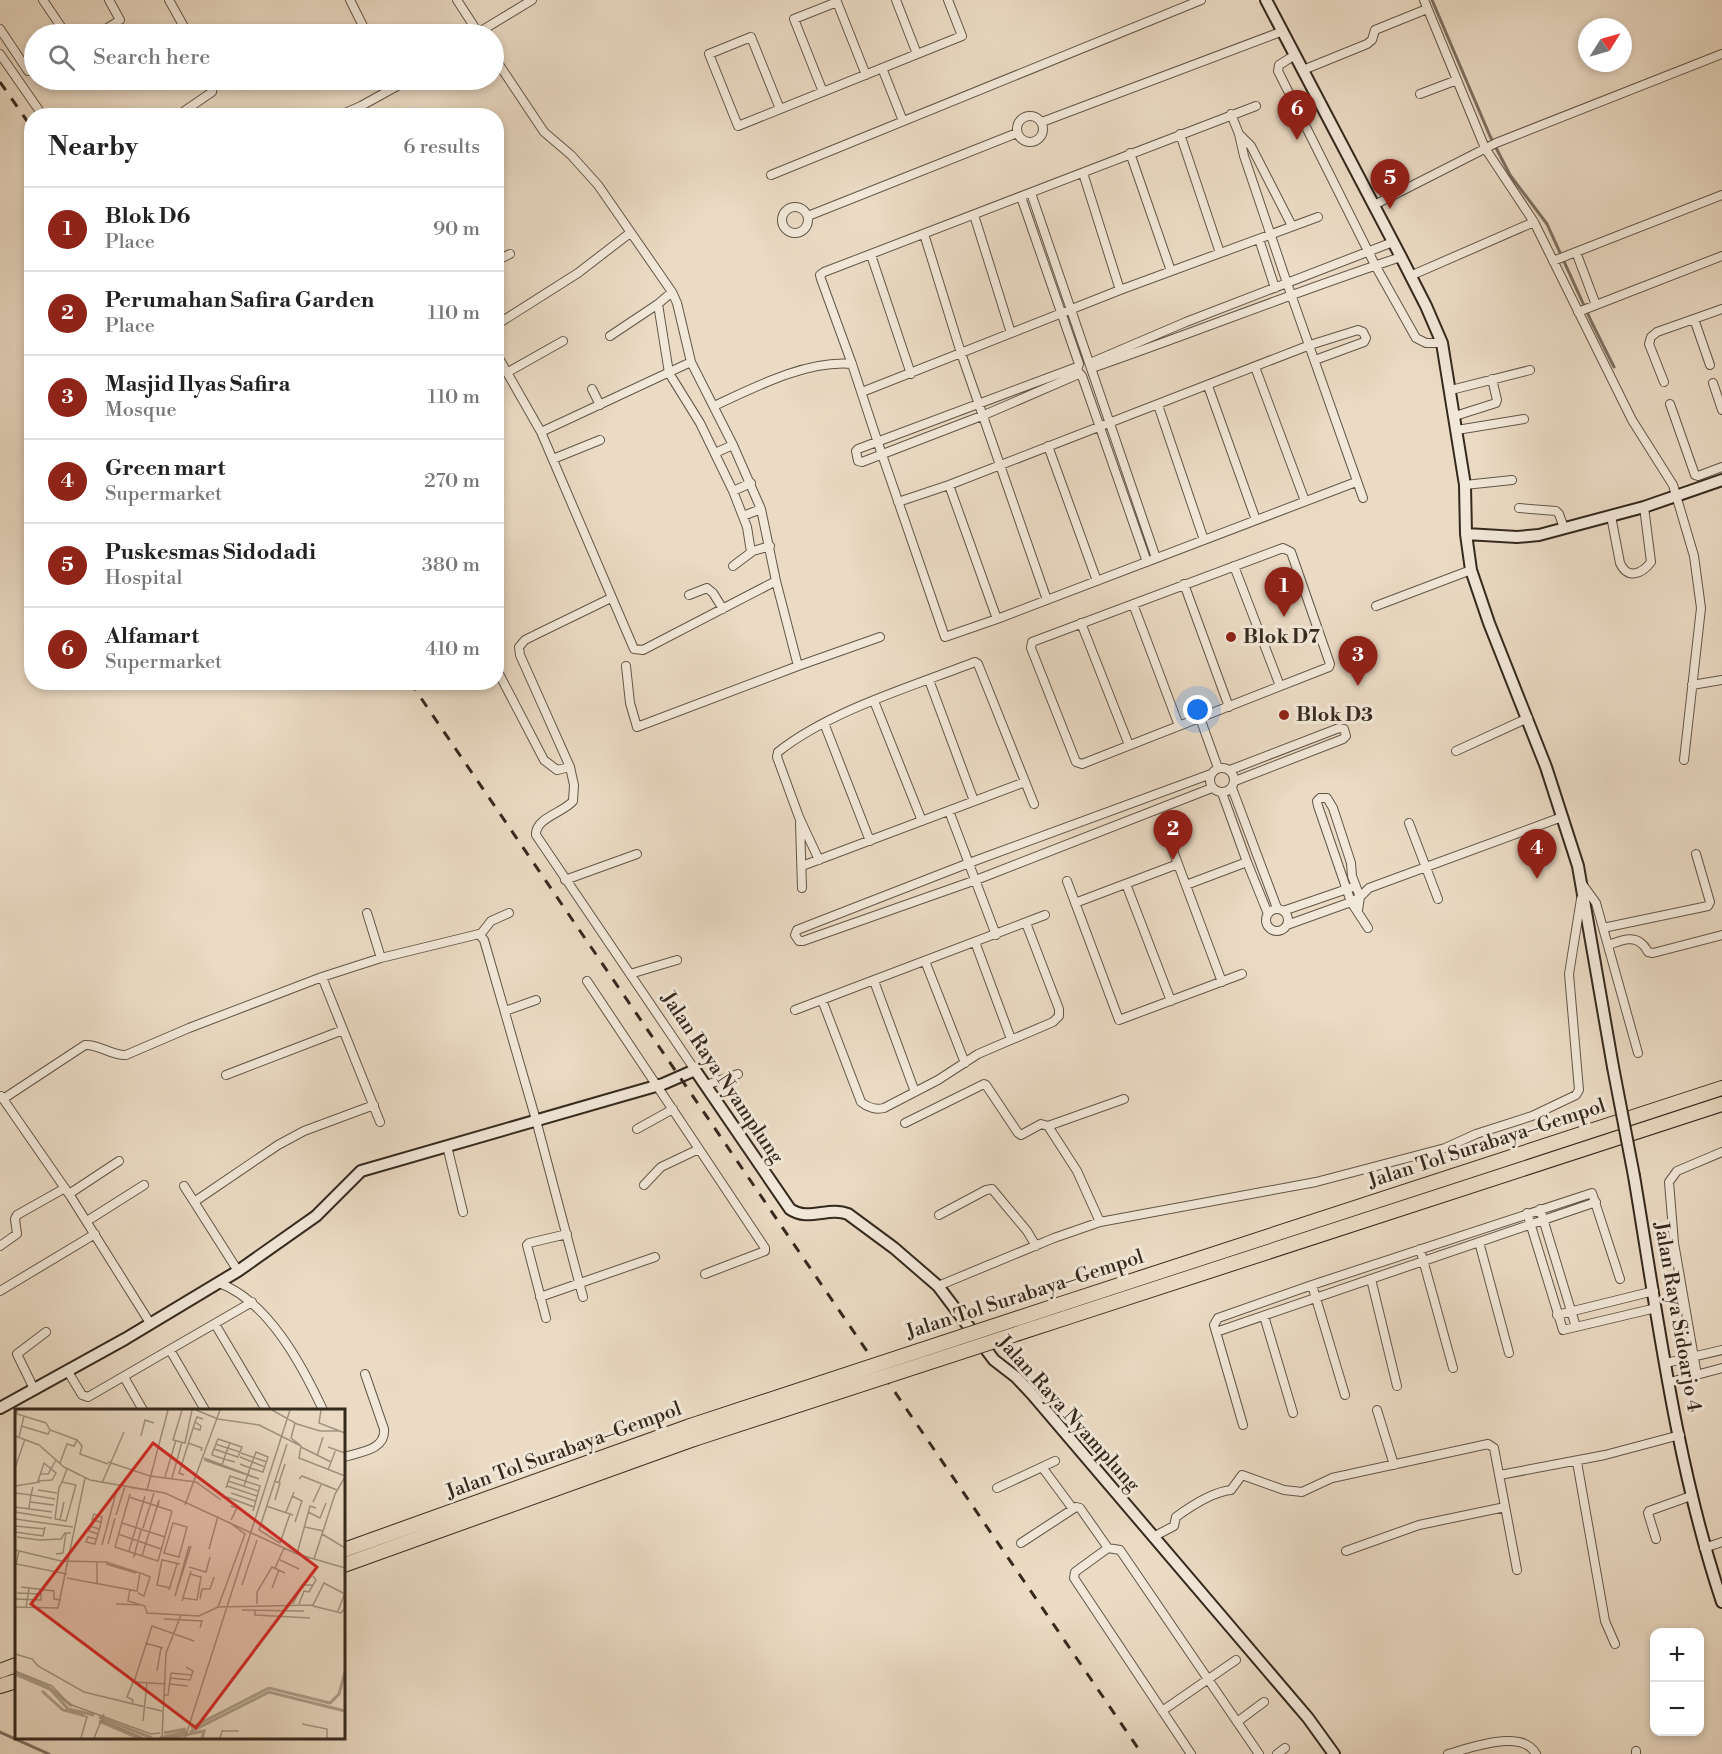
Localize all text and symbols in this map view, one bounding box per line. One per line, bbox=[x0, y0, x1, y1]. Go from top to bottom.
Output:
north arrow bbox=[1578, 18, 1632, 72]
search box bbox=[24, 24, 504, 90]
icon: search bbox=[45, 41, 78, 74]
text: Search here bbox=[93, 44, 210, 71]
pin: 6 bbox=[1278, 90, 1316, 140]
text: Nearby bbox=[48, 131, 138, 163]
text: 6 results bbox=[403, 135, 480, 160]
pin: 5 bbox=[1370, 160, 1410, 209]
text: Blok D6 bbox=[105, 203, 190, 230]
text: 1 bbox=[63, 217, 72, 242]
text: 90 m bbox=[433, 217, 480, 242]
text: Place bbox=[105, 230, 155, 255]
text: Perumahan Safira Garden bbox=[105, 287, 374, 314]
text: 2 bbox=[61, 301, 74, 326]
text: 110 m bbox=[428, 301, 480, 326]
text: Place bbox=[105, 314, 155, 339]
text: Masjid Ilyas Safira bbox=[105, 371, 290, 398]
text: 3 bbox=[61, 385, 74, 410]
text: 110 m bbox=[428, 385, 480, 410]
text: Mosque bbox=[105, 398, 177, 423]
text: Green mart bbox=[105, 455, 225, 482]
text: 4 bbox=[61, 469, 74, 494]
text: 270 m bbox=[424, 469, 480, 494]
text: Supermarket bbox=[105, 482, 222, 507]
text: Puskesmas Sidodadi bbox=[105, 539, 316, 566]
text: 5 bbox=[61, 553, 74, 578]
text: 380 m bbox=[422, 553, 480, 578]
text: Hospital bbox=[105, 566, 182, 591]
pin: 1 bbox=[1264, 568, 1304, 617]
text: Alfamart bbox=[105, 623, 199, 650]
place label: Blok D7 bbox=[1243, 625, 1320, 650]
marker: Blok D7 bbox=[1224, 630, 1238, 644]
pin: 3 bbox=[1338, 636, 1378, 686]
text: 6 bbox=[61, 637, 74, 662]
text: 410 m bbox=[425, 637, 480, 662]
text: Supermarket bbox=[105, 650, 222, 675]
your location bbox=[1183, 695, 1212, 724]
place label: Blok D3 bbox=[1296, 703, 1373, 728]
marker: Blok D3 bbox=[1277, 708, 1291, 722]
pin: 2 bbox=[1154, 810, 1192, 860]
pin: 4 bbox=[1518, 830, 1556, 879]
street label: Jalan Raya Nyamplung bbox=[655, 986, 789, 1169]
street label: Jalan Tol Surabaya–Gempol bbox=[1364, 1094, 1609, 1195]
street label: Jalan Raya Sidoarjo 4 bbox=[1648, 1219, 1706, 1414]
street label: Jalan Tol Surabaya–Gempol bbox=[902, 1245, 1147, 1346]
street label: Jalan Raya Nyamplung bbox=[990, 1330, 1145, 1498]
street label: Jalan Tol Surabaya–Gempol bbox=[442, 1397, 685, 1506]
inset map bbox=[15, 1409, 345, 1739]
map controls bbox=[1650, 1628, 1704, 1736]
button: + bbox=[1650, 1628, 1704, 1682]
button: − bbox=[1650, 1682, 1704, 1736]

